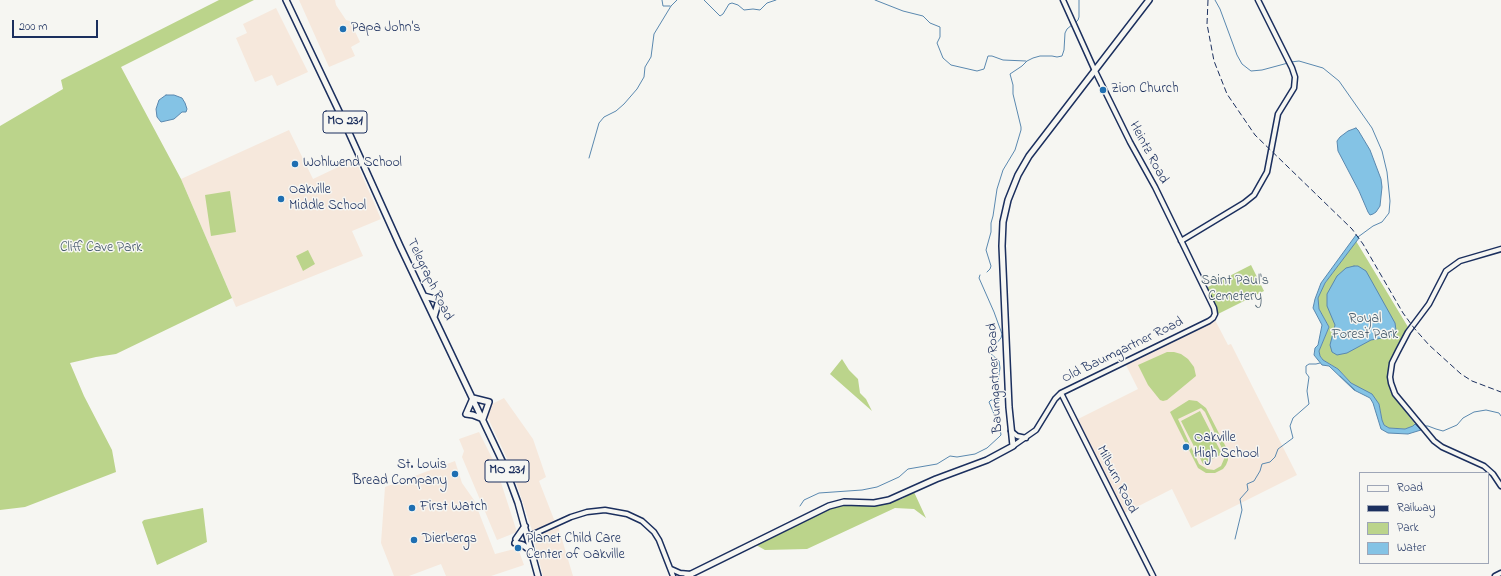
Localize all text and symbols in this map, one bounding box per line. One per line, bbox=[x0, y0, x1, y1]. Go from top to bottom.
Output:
scale bar bbox=[14, 12, 100, 38]
text: 200 m bbox=[19, 18, 48, 36]
place label: Papa John's bbox=[351, 21, 420, 37]
marker: Papa John's bbox=[338, 24, 348, 34]
place label: Zion Church bbox=[1111, 82, 1179, 98]
marker: Zion Church bbox=[1098, 85, 1108, 95]
road number: MO 231 bbox=[323, 111, 367, 133]
street label: Heintz Road bbox=[1125, 119, 1171, 187]
place label: Wohlwend School bbox=[303, 156, 402, 172]
marker: Wohlwend School bbox=[290, 159, 300, 169]
place label: Oakville Middle School bbox=[289, 183, 366, 216]
marker: Oakville Middle School bbox=[276, 194, 286, 204]
street label: Telegraph Road bbox=[402, 236, 456, 324]
park label: Cliff Cave Park bbox=[60, 241, 142, 257]
park label: Saint Paul's Cemetery bbox=[1201, 274, 1269, 306]
park label: Royal Forest Park bbox=[1332, 312, 1398, 344]
street label: Old Baumgartner Road bbox=[1060, 314, 1186, 388]
street label: Baumgartner Road bbox=[985, 323, 1007, 433]
place label: Oakville High School bbox=[1194, 431, 1259, 464]
marker: Oakville High School bbox=[1181, 442, 1191, 452]
street label: Milburn Road bbox=[1092, 443, 1140, 517]
place label: St. Louis Bread Company bbox=[352, 458, 447, 490]
road number: MO 231 bbox=[485, 460, 529, 482]
marker: St. Louis Bread Company bbox=[450, 469, 460, 479]
legend bbox=[1359, 472, 1489, 564]
text: Road bbox=[1397, 479, 1423, 497]
text: Railway bbox=[1397, 499, 1435, 517]
place label: First Watch bbox=[420, 500, 487, 516]
marker: First Watch bbox=[407, 503, 417, 513]
text: Park bbox=[1397, 519, 1419, 537]
place label: Dierbergs bbox=[422, 532, 477, 548]
place label: Planet Child Care Center of Oakville bbox=[526, 532, 625, 564]
marker: Dierbergs bbox=[409, 535, 419, 545]
text: Water bbox=[1397, 539, 1426, 557]
marker: Planet Child Care Center of Oakville bbox=[513, 543, 523, 553]

